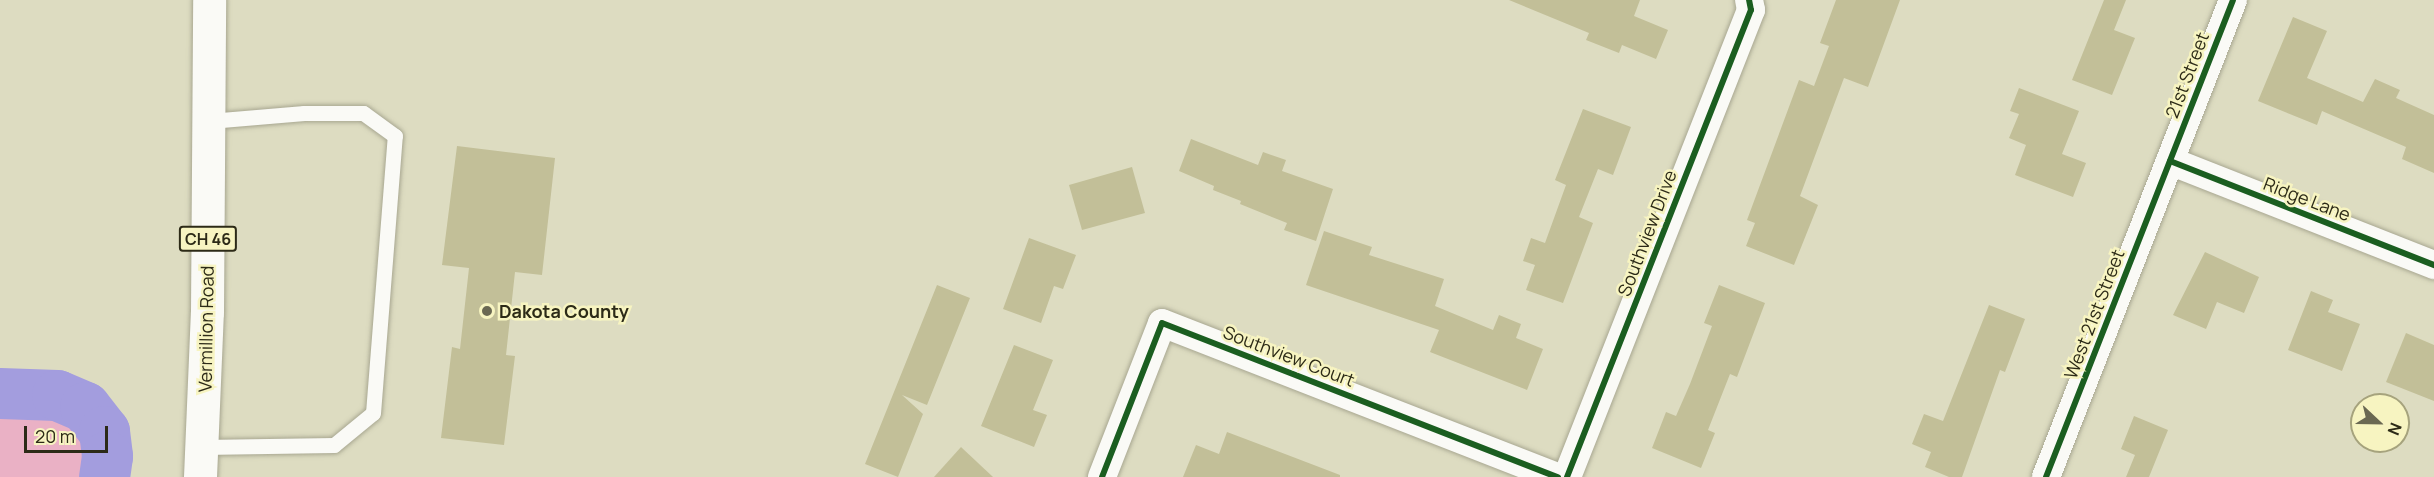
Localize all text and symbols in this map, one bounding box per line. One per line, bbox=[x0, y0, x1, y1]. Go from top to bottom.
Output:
street label: 21st Street bbox=[2161, 29, 2213, 121]
street label: Southview Drive bbox=[1613, 167, 1681, 299]
street label: Ridge Lane bbox=[2260, 173, 2354, 225]
road number: CH 46 bbox=[178, 226, 238, 252]
street label: West 21st Street bbox=[2059, 246, 2129, 382]
street label: Vermillion Road bbox=[194, 266, 218, 392]
place label: Dakota County bbox=[499, 300, 629, 322]
marker: Dakota County bbox=[480, 304, 494, 318]
street label: Southview Court bbox=[1220, 321, 1358, 391]
north arrow bbox=[2350, 393, 2410, 453]
scale bar bbox=[27, 414, 111, 452]
text: N bbox=[2382, 420, 2407, 438]
text: 20 m bbox=[35, 424, 75, 448]

